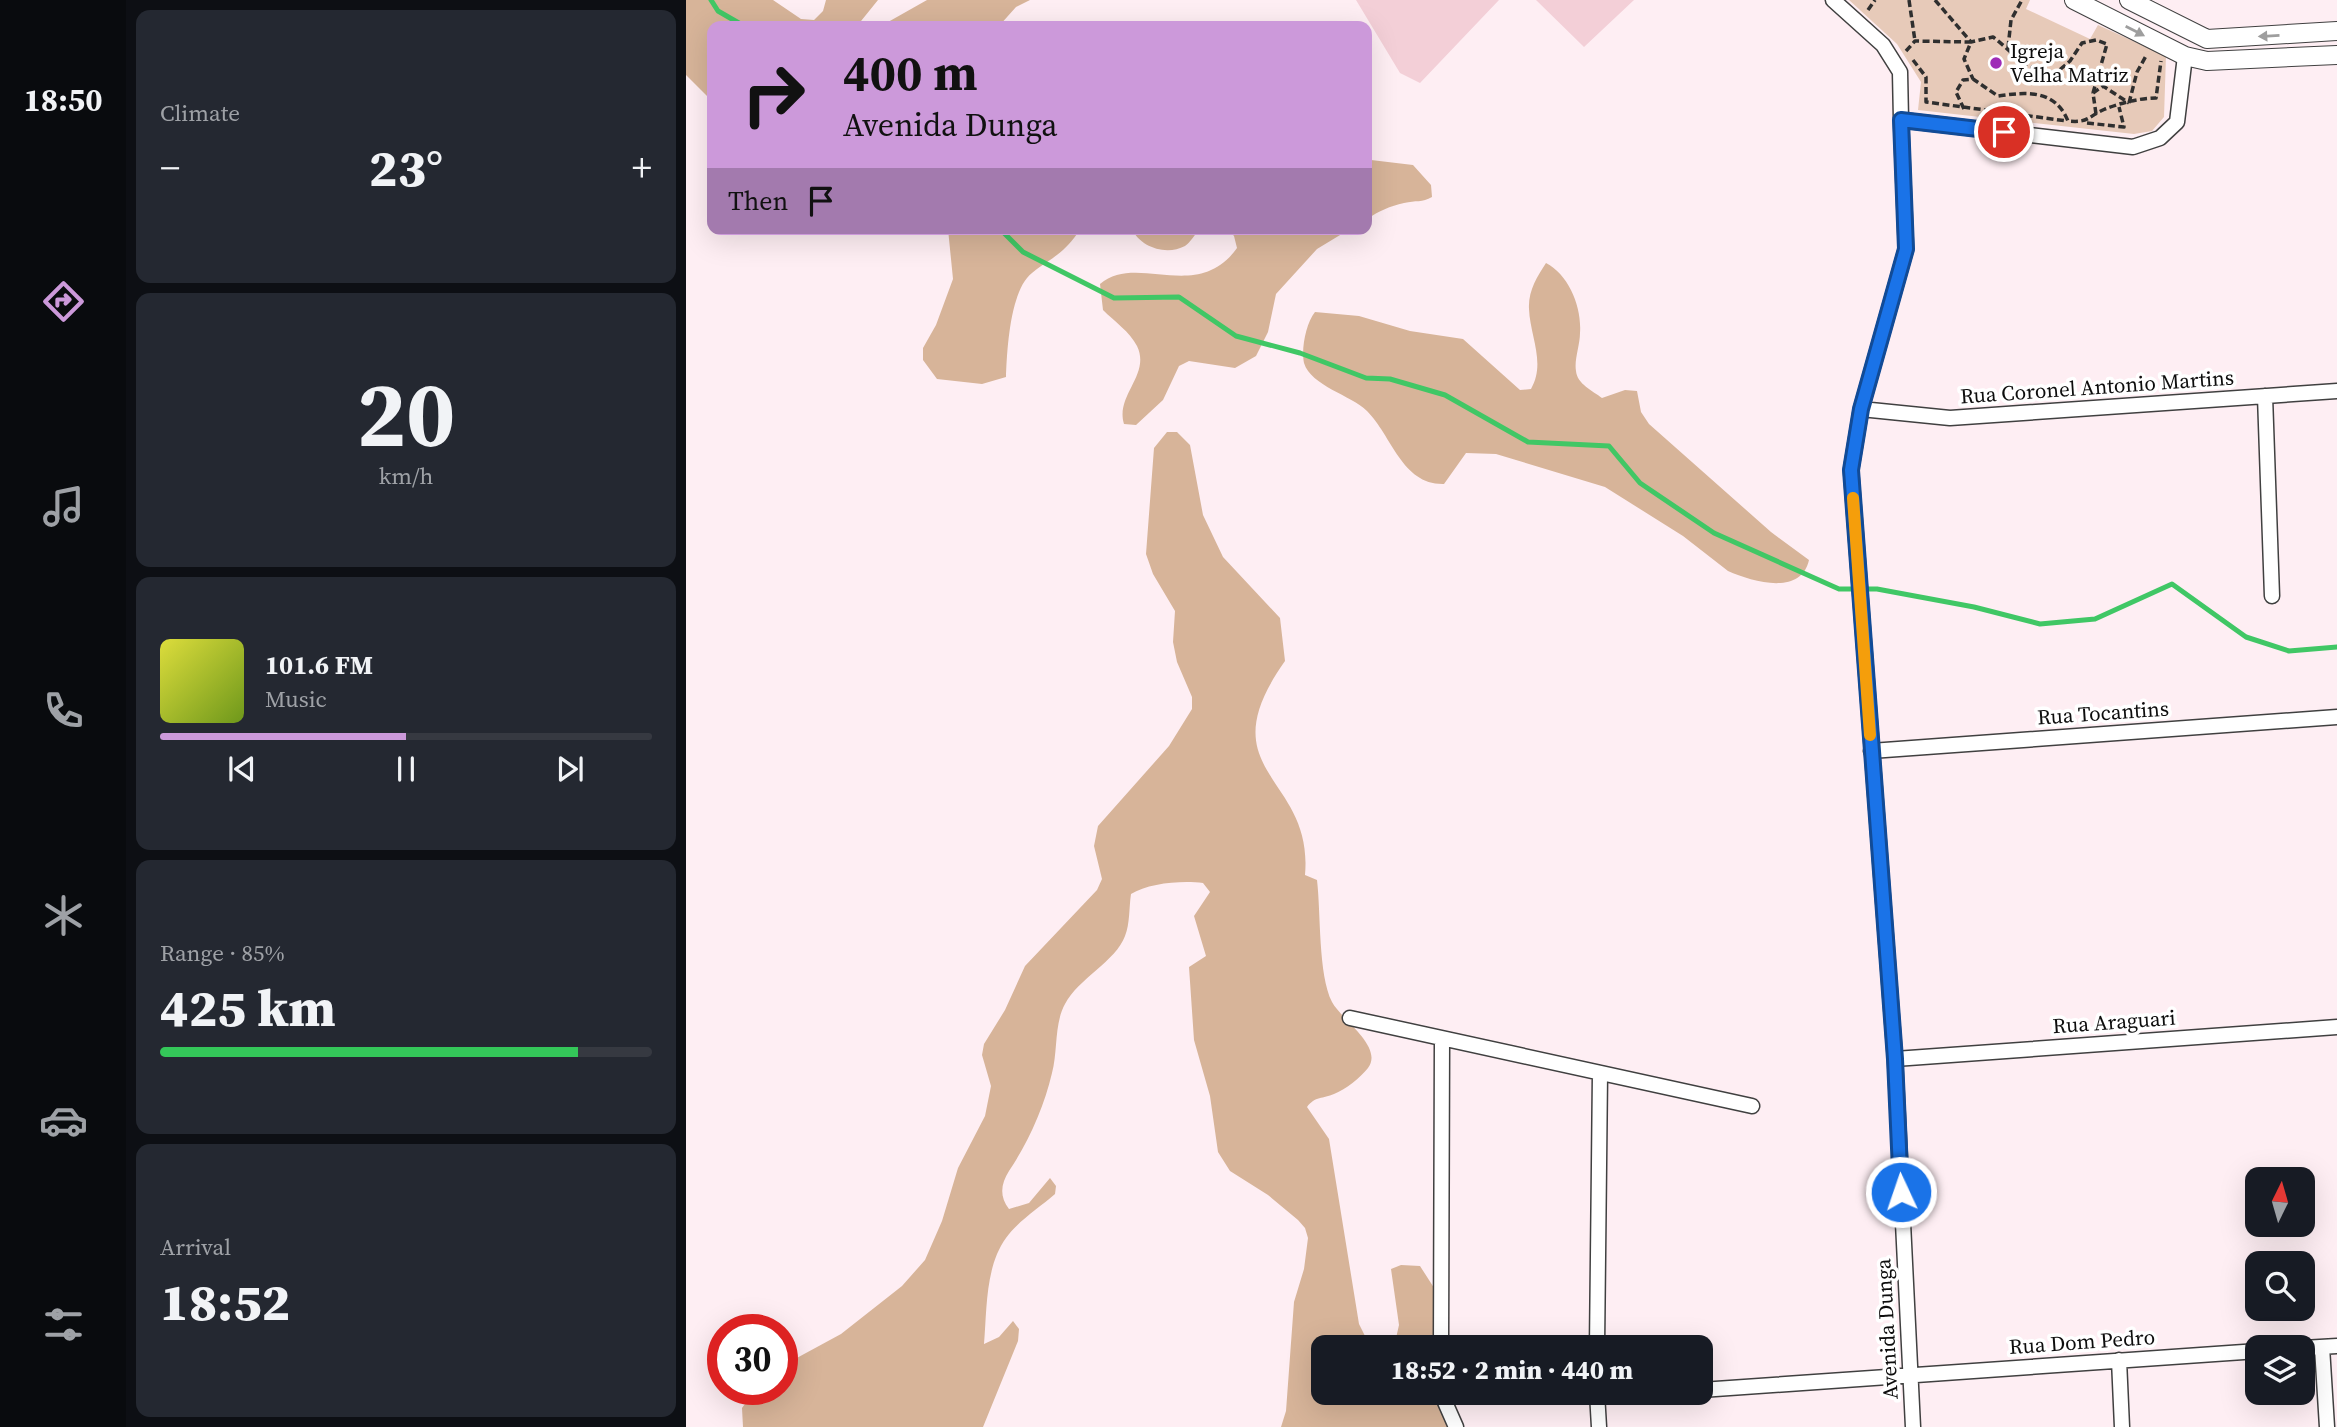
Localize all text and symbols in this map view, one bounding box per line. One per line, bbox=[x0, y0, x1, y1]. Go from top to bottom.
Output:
one-way arrow bbox=[2125, 25, 2145, 36]
one-way arrow bbox=[2258, 30, 2280, 41]
place label: Igreja Velha Matriz bbox=[2010, 36, 2129, 89]
text: 400 m bbox=[843, 39, 978, 106]
icon: right bbox=[728, 49, 819, 140]
marker: Igreja Velha Matriz bbox=[1988, 55, 2004, 71]
text: 18:50 bbox=[24, 78, 102, 122]
text: Climate bbox=[160, 97, 240, 129]
pin bbox=[1974, 102, 2034, 162]
text: Avenida Dunga bbox=[843, 103, 1058, 147]
icon: arrive bbox=[1985, 113, 2023, 151]
text: 23° bbox=[369, 132, 443, 203]
text: − bbox=[160, 142, 180, 194]
text: + bbox=[632, 142, 652, 194]
icon: arrive bbox=[802, 182, 840, 220]
text: Then bbox=[728, 183, 788, 219]
icon: directions bbox=[39, 277, 88, 326]
text: 20 bbox=[357, 352, 455, 476]
street label: Rua Coronel Antonio Martins bbox=[1959, 362, 2235, 411]
text: km/h bbox=[379, 460, 433, 492]
icon: music bbox=[39, 482, 88, 531]
text: 101.6 FM bbox=[265, 647, 373, 683]
text: Music bbox=[265, 683, 327, 715]
icon: phone bbox=[39, 686, 88, 735]
street label: Rua Tocantins bbox=[2036, 693, 2170, 732]
icon: previous bbox=[223, 750, 261, 788]
icon: pause bbox=[387, 750, 425, 788]
icon: next bbox=[551, 750, 589, 788]
icon: climate bbox=[39, 891, 88, 940]
text: Range · 85% bbox=[160, 937, 285, 969]
text: 425 km bbox=[160, 972, 336, 1043]
street label: Rua Araguari bbox=[2052, 1003, 2176, 1040]
icon: car bbox=[39, 1096, 88, 1145]
position arrow bbox=[1864, 1155, 1938, 1229]
north arrow bbox=[2245, 1167, 2315, 1237]
map controls bbox=[2245, 1167, 2315, 1405]
text: Arrival bbox=[160, 1231, 231, 1263]
button: search bbox=[2245, 1251, 2315, 1321]
street label: Avenida Dunga bbox=[1868, 1258, 1905, 1400]
text: 18:52 bbox=[160, 1266, 290, 1337]
icon: filters bbox=[39, 1300, 88, 1349]
speed limit sign: 30 bbox=[707, 1314, 798, 1405]
street label: Rua Dom Pedro bbox=[2008, 1322, 2156, 1361]
button: layers bbox=[2245, 1335, 2315, 1405]
text: 18:52 · 2 min · 440 m bbox=[1391, 1352, 1633, 1388]

